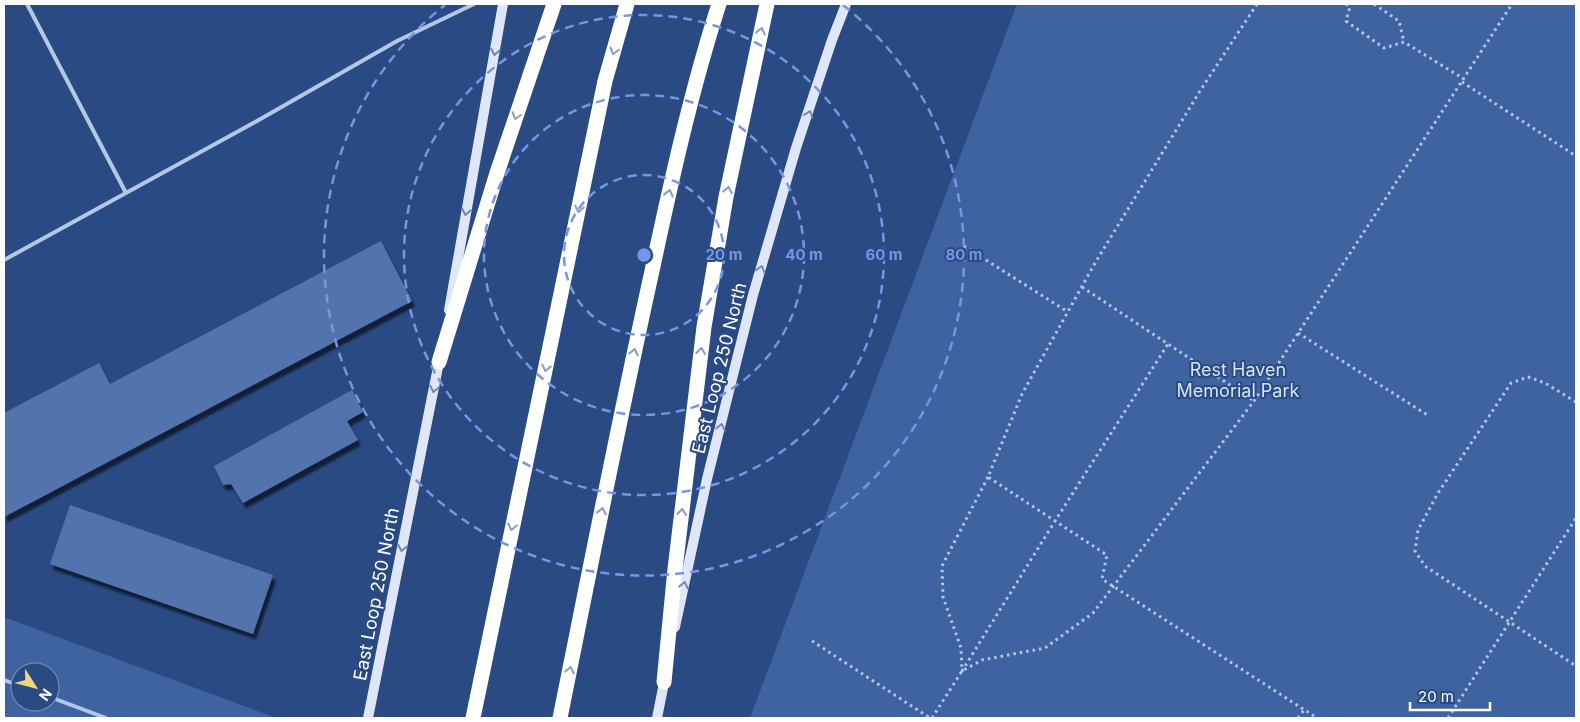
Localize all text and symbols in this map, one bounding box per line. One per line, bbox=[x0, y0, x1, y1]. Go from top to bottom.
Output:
one-way arrow bbox=[755, 27, 766, 36]
one-way arrow bbox=[609, 46, 620, 55]
one-way arrow bbox=[490, 47, 500, 56]
one-way arrow bbox=[803, 110, 813, 118]
one-way arrow bbox=[512, 112, 522, 120]
one-way arrow bbox=[722, 186, 732, 195]
one-way arrow bbox=[663, 189, 674, 198]
one-way arrow bbox=[574, 205, 584, 214]
one-way arrow bbox=[462, 207, 472, 216]
text: 20 m bbox=[706, 245, 742, 264]
text: 40 m bbox=[785, 245, 823, 264]
text: 60 m bbox=[865, 245, 903, 264]
text: 80 m bbox=[945, 245, 983, 264]
centre of rings bbox=[635, 246, 653, 264]
one-way arrow bbox=[755, 265, 765, 274]
street label: East Loop 250 North bbox=[688, 280, 750, 456]
one-way arrow bbox=[695, 346, 706, 354]
one-way arrow bbox=[628, 347, 639, 356]
park label: Rest Haven Memorial Park bbox=[1177, 359, 1300, 401]
one-way arrow bbox=[541, 364, 551, 373]
one-way arrow bbox=[429, 384, 440, 393]
one-way arrow bbox=[715, 422, 726, 431]
street label: East Loop 250 North bbox=[349, 506, 403, 682]
one-way arrow bbox=[596, 507, 606, 516]
one-way arrow bbox=[676, 508, 687, 516]
one-way arrow bbox=[508, 523, 518, 532]
one-way arrow bbox=[397, 544, 408, 553]
one-way arrow bbox=[678, 580, 689, 589]
north arrow bbox=[10, 662, 60, 712]
one-way arrow bbox=[564, 666, 575, 675]
scale bar bbox=[1410, 680, 1490, 712]
text: N bbox=[36, 686, 56, 704]
text: 20 m bbox=[1418, 687, 1454, 706]

